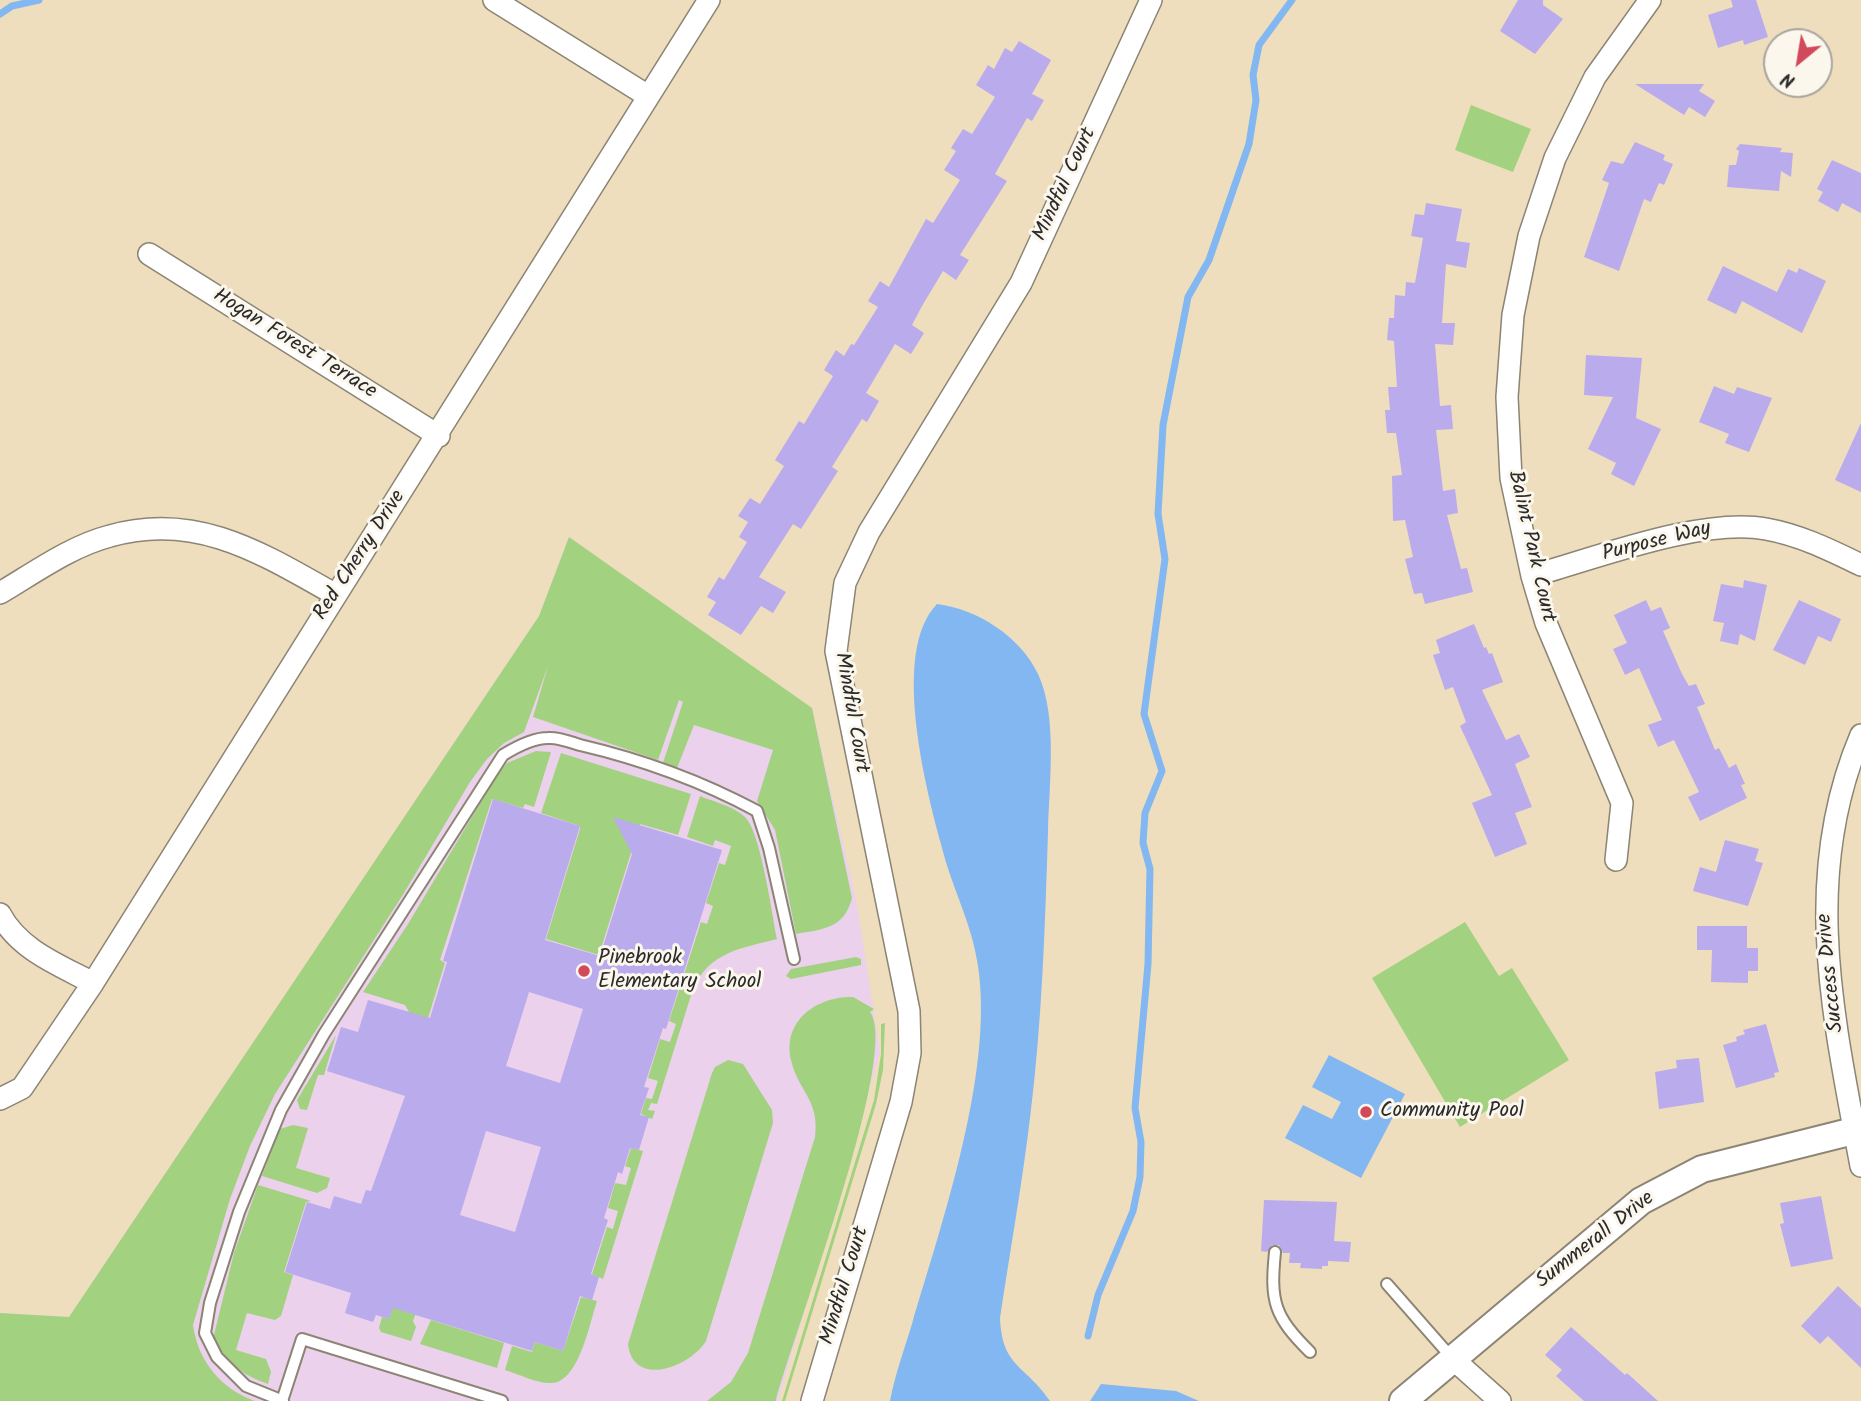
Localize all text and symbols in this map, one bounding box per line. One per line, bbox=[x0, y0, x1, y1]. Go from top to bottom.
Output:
north arrow bbox=[1763, 28, 1833, 98]
text: N bbox=[1776, 63, 1801, 95]
street label: Mindful Court bbox=[1029, 124, 1103, 246]
street label: Hogan Forest Terrace bbox=[207, 284, 381, 406]
street label: Balint Park Court bbox=[1500, 469, 1560, 625]
street label: Red Cherry Drive bbox=[310, 486, 412, 626]
street label: Purpose Way bbox=[1600, 517, 1714, 569]
street label: Mindful Court bbox=[827, 651, 873, 775]
street label: Success Drive bbox=[1813, 912, 1851, 1034]
place label: Pinebrook Elementary School bbox=[598, 946, 761, 996]
marker: Pinebrook Elementary School bbox=[576, 963, 592, 979]
place label: Community Pool bbox=[1380, 1099, 1524, 1125]
marker: Community Pool bbox=[1358, 1104, 1374, 1120]
street label: Summerall Drive bbox=[1532, 1187, 1660, 1295]
street label: Mindful Court bbox=[816, 1224, 876, 1348]

